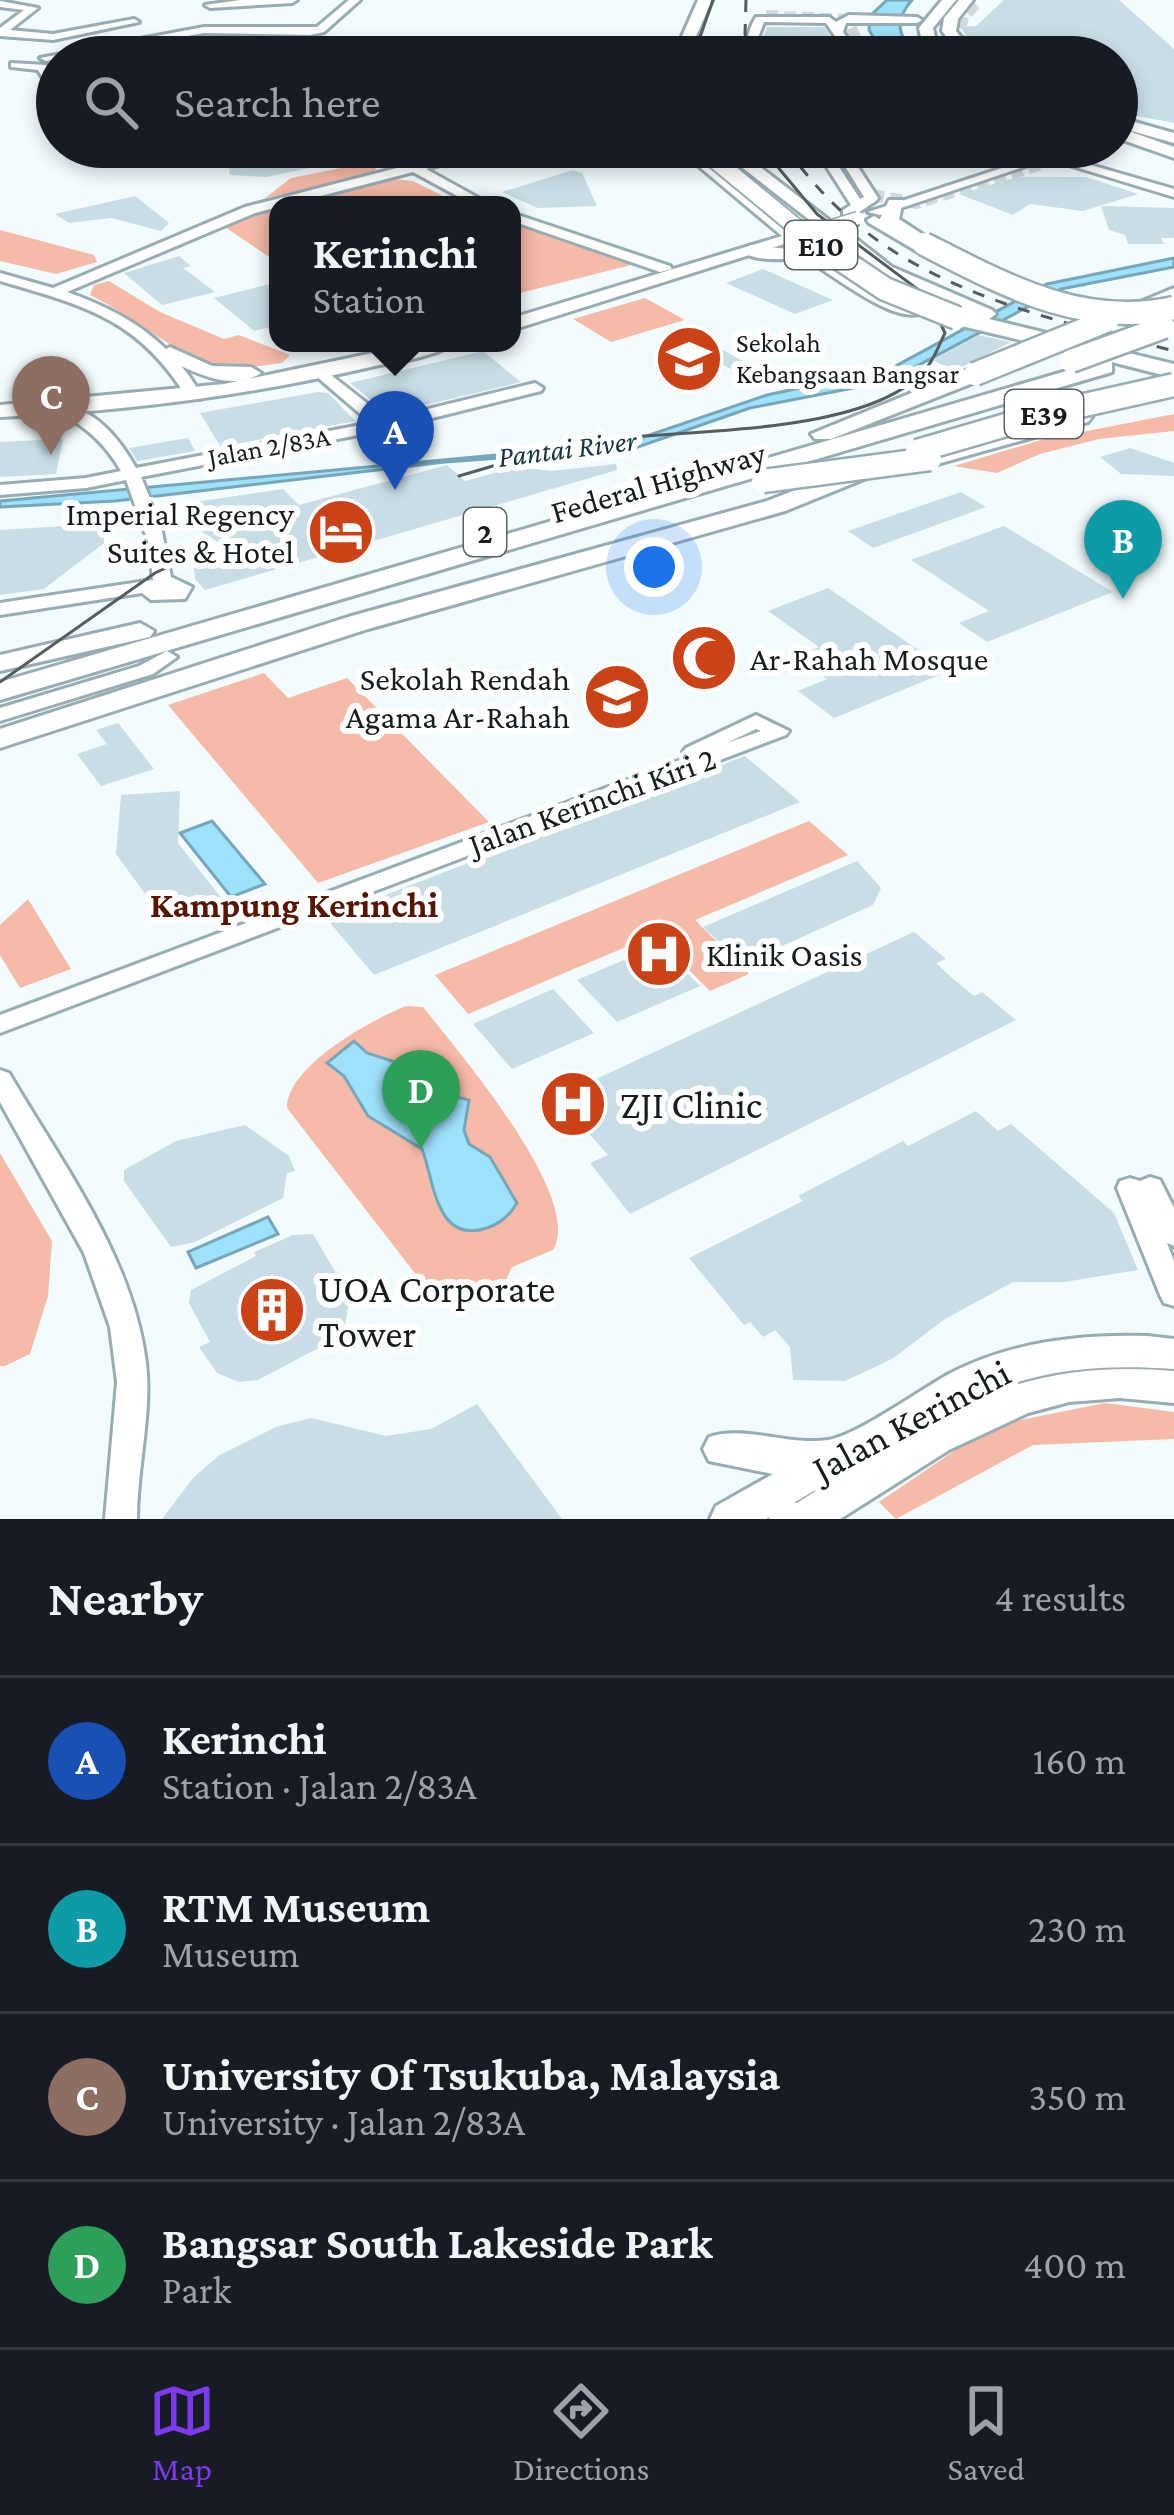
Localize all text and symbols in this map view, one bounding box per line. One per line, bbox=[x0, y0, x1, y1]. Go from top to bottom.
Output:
search box bbox=[36, 36, 1138, 168]
icon: search bbox=[78, 69, 144, 135]
text: Search here bbox=[174, 77, 381, 127]
popup bbox=[269, 196, 521, 352]
road number: E10 bbox=[785, 221, 857, 269]
text: Kerinchi bbox=[313, 228, 477, 278]
text: Station bbox=[313, 278, 425, 321]
school or university icon: Sekolah Kebangsaan Bangsar bbox=[654, 324, 724, 394]
place label: Sekolah Kebangsaan Bangsar bbox=[736, 328, 960, 389]
pin: C bbox=[12, 356, 90, 455]
road number: E39 bbox=[1005, 390, 1083, 438]
pin: A bbox=[356, 391, 434, 490]
street label: Jalan 2/83A bbox=[203, 421, 333, 473]
water label: Pantai River bbox=[496, 423, 640, 473]
street label: Federal Highway bbox=[546, 433, 770, 530]
place label: Imperial Regency Suites & Hotel bbox=[66, 495, 295, 570]
hotel icon: Imperial Regency Suites & Hotel bbox=[306, 497, 376, 567]
pin: B bbox=[1084, 500, 1162, 599]
road number: 2 bbox=[464, 508, 506, 556]
your location bbox=[624, 537, 684, 597]
mosque icon: Ar-Rahah Mosque bbox=[669, 623, 739, 693]
place label: Ar-Rahah Mosque bbox=[750, 640, 988, 677]
place label: Sekolah Rendah Agama Ar-Rahah bbox=[346, 660, 570, 735]
school or university icon: Sekolah Rendah Agama Ar-Rahah bbox=[582, 662, 652, 732]
street label: Jalan Kerinchi Kiri 2 bbox=[461, 739, 720, 864]
district label: Kampung Kerinchi bbox=[150, 885, 439, 925]
hospital icon: Klinik Oasis bbox=[624, 919, 694, 989]
place label: Klinik Oasis bbox=[706, 936, 863, 973]
pin: D bbox=[382, 1050, 460, 1149]
hospital icon: ZJI Clinic bbox=[538, 1069, 608, 1139]
place label: ZJI Clinic bbox=[620, 1083, 762, 1126]
place label: UOA Corporate Tower bbox=[318, 1267, 555, 1355]
building icon: UOA Corporate Tower bbox=[237, 1275, 307, 1345]
street label: Jalan Kerinchi bbox=[802, 1350, 1017, 1491]
text: Nearby bbox=[48, 1569, 203, 1626]
text: 4 results bbox=[995, 1576, 1126, 1619]
text: Kerinchi bbox=[162, 1714, 327, 1764]
text: A bbox=[75, 1739, 99, 1782]
text: 160 m bbox=[1033, 1739, 1126, 1782]
text: Station · Jalan 2/83A bbox=[162, 1764, 477, 1807]
text: RTM Museum bbox=[162, 1882, 430, 1932]
text: B bbox=[76, 1907, 98, 1950]
text: 230 m bbox=[1028, 1907, 1126, 1950]
text: Museum bbox=[162, 1932, 300, 1975]
text: University Of Tsukuba, Malaysia bbox=[162, 2050, 780, 2100]
text: C bbox=[75, 2075, 99, 2118]
text: 350 m bbox=[1028, 2075, 1126, 2118]
text: University · Jalan 2/83A bbox=[162, 2100, 525, 2143]
text: Bangsar South Lakeside Park bbox=[162, 2218, 713, 2268]
text: D bbox=[74, 2243, 100, 2286]
text: 400 m bbox=[1023, 2243, 1126, 2286]
text: Park bbox=[162, 2268, 231, 2311]
tab: Map bbox=[149, 2378, 215, 2487]
tab: Directions bbox=[513, 2378, 650, 2487]
tab: Saved bbox=[948, 2378, 1025, 2487]

